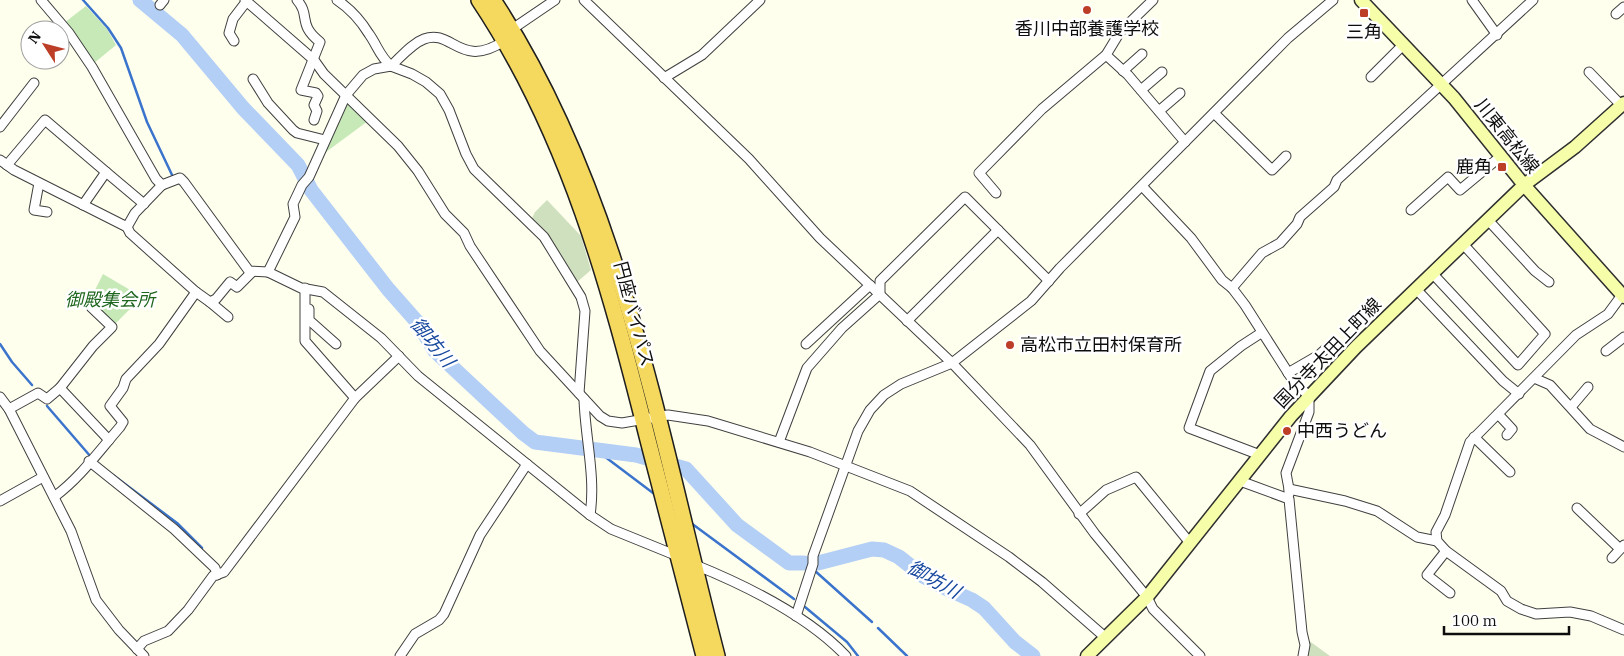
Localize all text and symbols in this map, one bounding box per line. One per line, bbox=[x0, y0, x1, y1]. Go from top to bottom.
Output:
marker: 香川中部養護学校 bbox=[1081, 4, 1093, 16]
marker: 三角 bbox=[1358, 7, 1370, 19]
place label: 香川中部養護学校 bbox=[1015, 17, 1159, 40]
north arrow bbox=[20, 20, 70, 70]
place label: 三角 bbox=[1346, 20, 1382, 43]
text: N bbox=[24, 28, 45, 47]
street label: 川東高松線 bbox=[1470, 93, 1545, 178]
place label: 鹿角 bbox=[1456, 155, 1492, 178]
marker: 鹿角 bbox=[1496, 161, 1508, 173]
street label: 円座バイパス bbox=[609, 259, 660, 369]
park label: 御殿集会所 bbox=[65, 288, 158, 311]
street label: 国分寺太田上町線 bbox=[1269, 293, 1386, 412]
water label: 御坊川 bbox=[406, 312, 462, 373]
place label: 高松市立田村保育所 bbox=[1020, 333, 1182, 356]
marker: 高松市立田村保育所 bbox=[1004, 339, 1016, 351]
place label: 中西うどん bbox=[1297, 419, 1387, 442]
marker: 中西うどん bbox=[1281, 425, 1293, 437]
water label: 御坊川 bbox=[903, 555, 966, 604]
scale bar bbox=[1444, 604, 1569, 636]
text: 100 m bbox=[1452, 611, 1497, 630]

